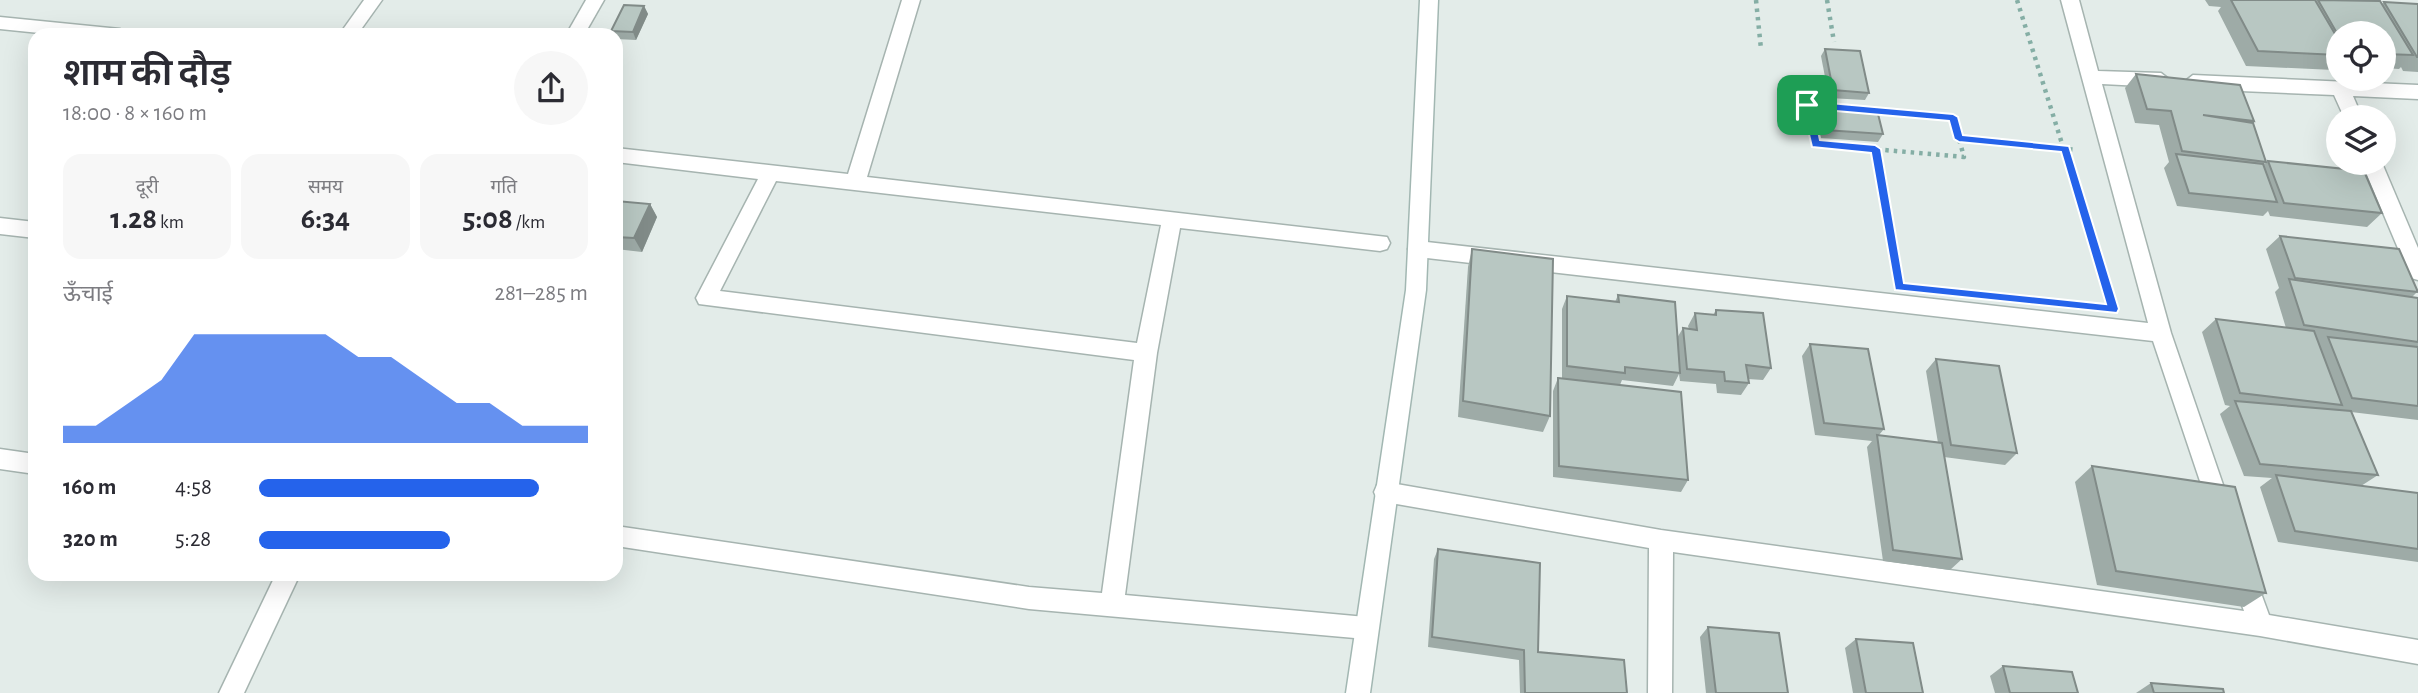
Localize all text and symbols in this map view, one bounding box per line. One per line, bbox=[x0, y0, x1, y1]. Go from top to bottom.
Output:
map controls bbox=[2326, 21, 2396, 175]
button: locate bbox=[2326, 21, 2396, 91]
button: share bbox=[514, 51, 588, 125]
text: शाम की दौड़ bbox=[63, 55, 231, 93]
pin bbox=[1777, 75, 1837, 135]
icon: arrive bbox=[1788, 86, 1826, 124]
text: 18:00 · 8 × 160 m bbox=[63, 102, 207, 125]
button: layers bbox=[2326, 105, 2396, 175]
text: दूरी bbox=[136, 178, 159, 197]
text: समय bbox=[308, 178, 343, 197]
text: गति bbox=[491, 178, 517, 197]
text: 1.28 bbox=[110, 204, 157, 234]
text: 6:34 bbox=[301, 204, 350, 234]
text: 5:08 bbox=[462, 204, 513, 234]
text: km bbox=[157, 213, 184, 232]
text: /km bbox=[513, 213, 545, 232]
text: 281–285 m bbox=[495, 282, 588, 305]
text: ऊँचाई bbox=[63, 283, 113, 306]
text: 160 m bbox=[63, 476, 116, 499]
text: 4:58 bbox=[175, 476, 212, 499]
text: 320 m bbox=[63, 528, 118, 551]
text: 5:28 bbox=[175, 528, 211, 551]

